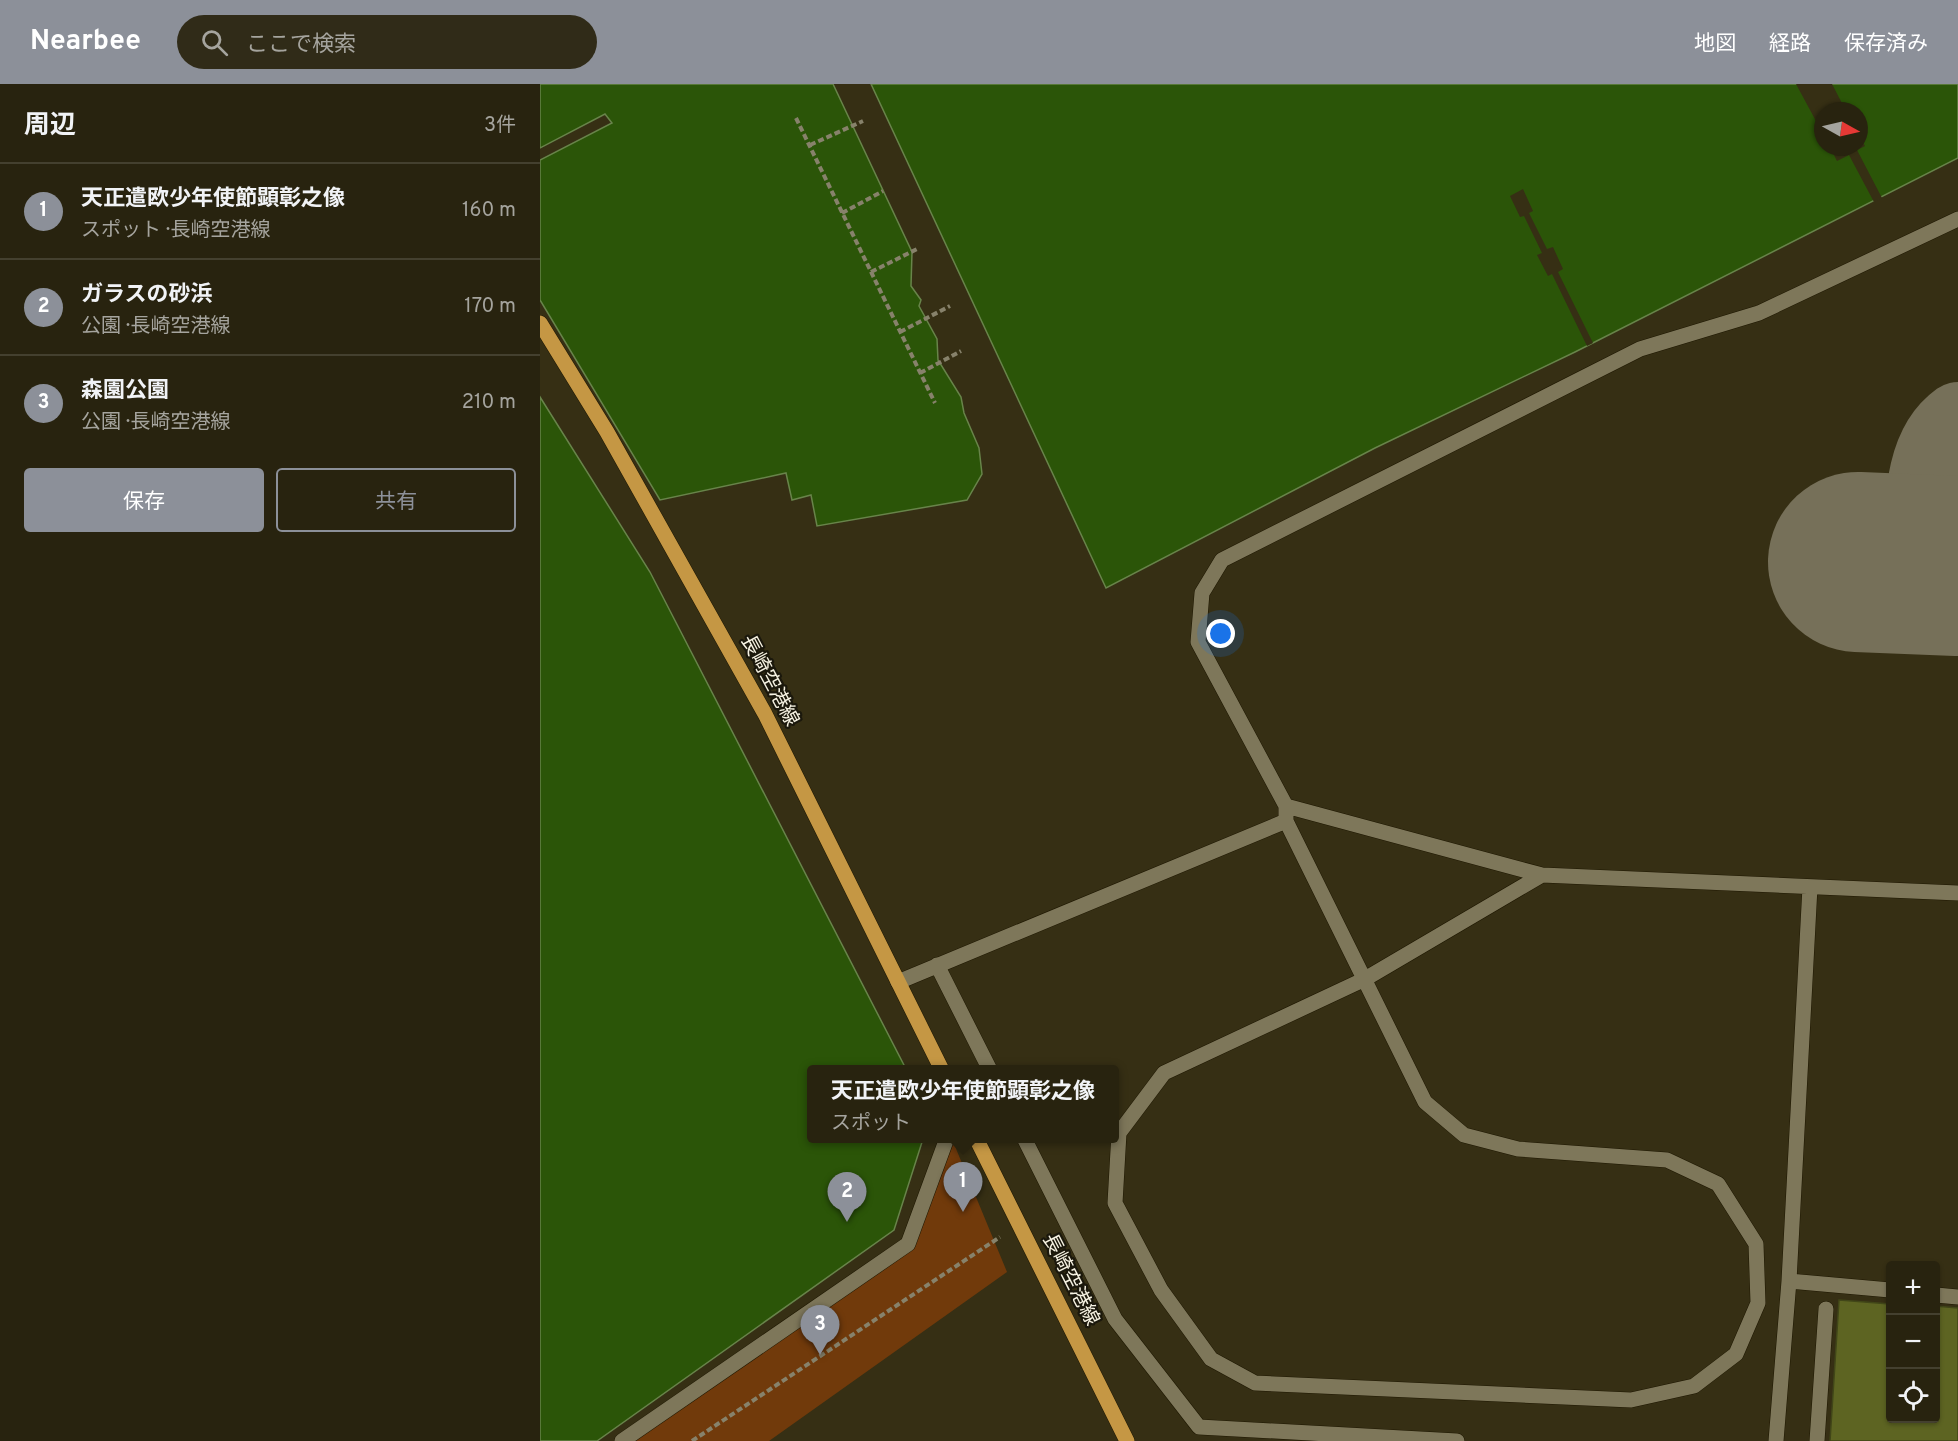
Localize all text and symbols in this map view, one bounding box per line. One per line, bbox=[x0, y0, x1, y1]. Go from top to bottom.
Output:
search box bbox=[177, 15, 597, 69]
text: Nearbee bbox=[30, 24, 141, 60]
icon: search bbox=[198, 26, 231, 59]
text: 地図 bbox=[1694, 31, 1736, 58]
text: 経路 bbox=[1769, 31, 1811, 58]
text: 保存済み bbox=[1844, 31, 1928, 58]
text: ここで検索 bbox=[246, 32, 356, 59]
north arrow bbox=[1814, 102, 1868, 156]
text: 周辺 bbox=[24, 110, 76, 143]
text: 3件 bbox=[484, 113, 516, 139]
text: 天正遣欧少年使節顕彰之像 bbox=[81, 186, 345, 213]
text: 1 bbox=[40, 198, 48, 224]
text: 160 m bbox=[462, 198, 516, 224]
text: スポット · 長崎空港線 bbox=[81, 218, 270, 244]
text: ガラスの砂浜 bbox=[81, 282, 213, 309]
text: 2 bbox=[37, 294, 50, 320]
text: 170 m bbox=[464, 294, 516, 320]
text: 公園 · 長崎空港線 bbox=[81, 314, 230, 340]
text: 森園公園 bbox=[81, 378, 169, 405]
text: 3 bbox=[38, 390, 50, 416]
text: 210 m bbox=[462, 390, 516, 416]
text: 公園 · 長崎空港線 bbox=[81, 410, 230, 436]
button: 保存 bbox=[24, 468, 264, 532]
button: 共有 bbox=[276, 468, 516, 532]
your location bbox=[1206, 619, 1235, 648]
street label: 長崎空港線 bbox=[734, 631, 804, 731]
popup bbox=[807, 1065, 1119, 1143]
text: 天正遣欧少年使節顕彰之像 bbox=[831, 1079, 1095, 1106]
text: スポット bbox=[831, 1111, 911, 1137]
pin: 1 bbox=[944, 1162, 982, 1212]
pin: 2 bbox=[828, 1172, 866, 1222]
street label: 長崎空港線 bbox=[1036, 1230, 1104, 1330]
map controls bbox=[1886, 1261, 1940, 1423]
button: + bbox=[1886, 1261, 1940, 1315]
pin: 3 bbox=[800, 1306, 840, 1355]
button: − bbox=[1886, 1315, 1940, 1369]
button: locate bbox=[1886, 1369, 1940, 1423]

